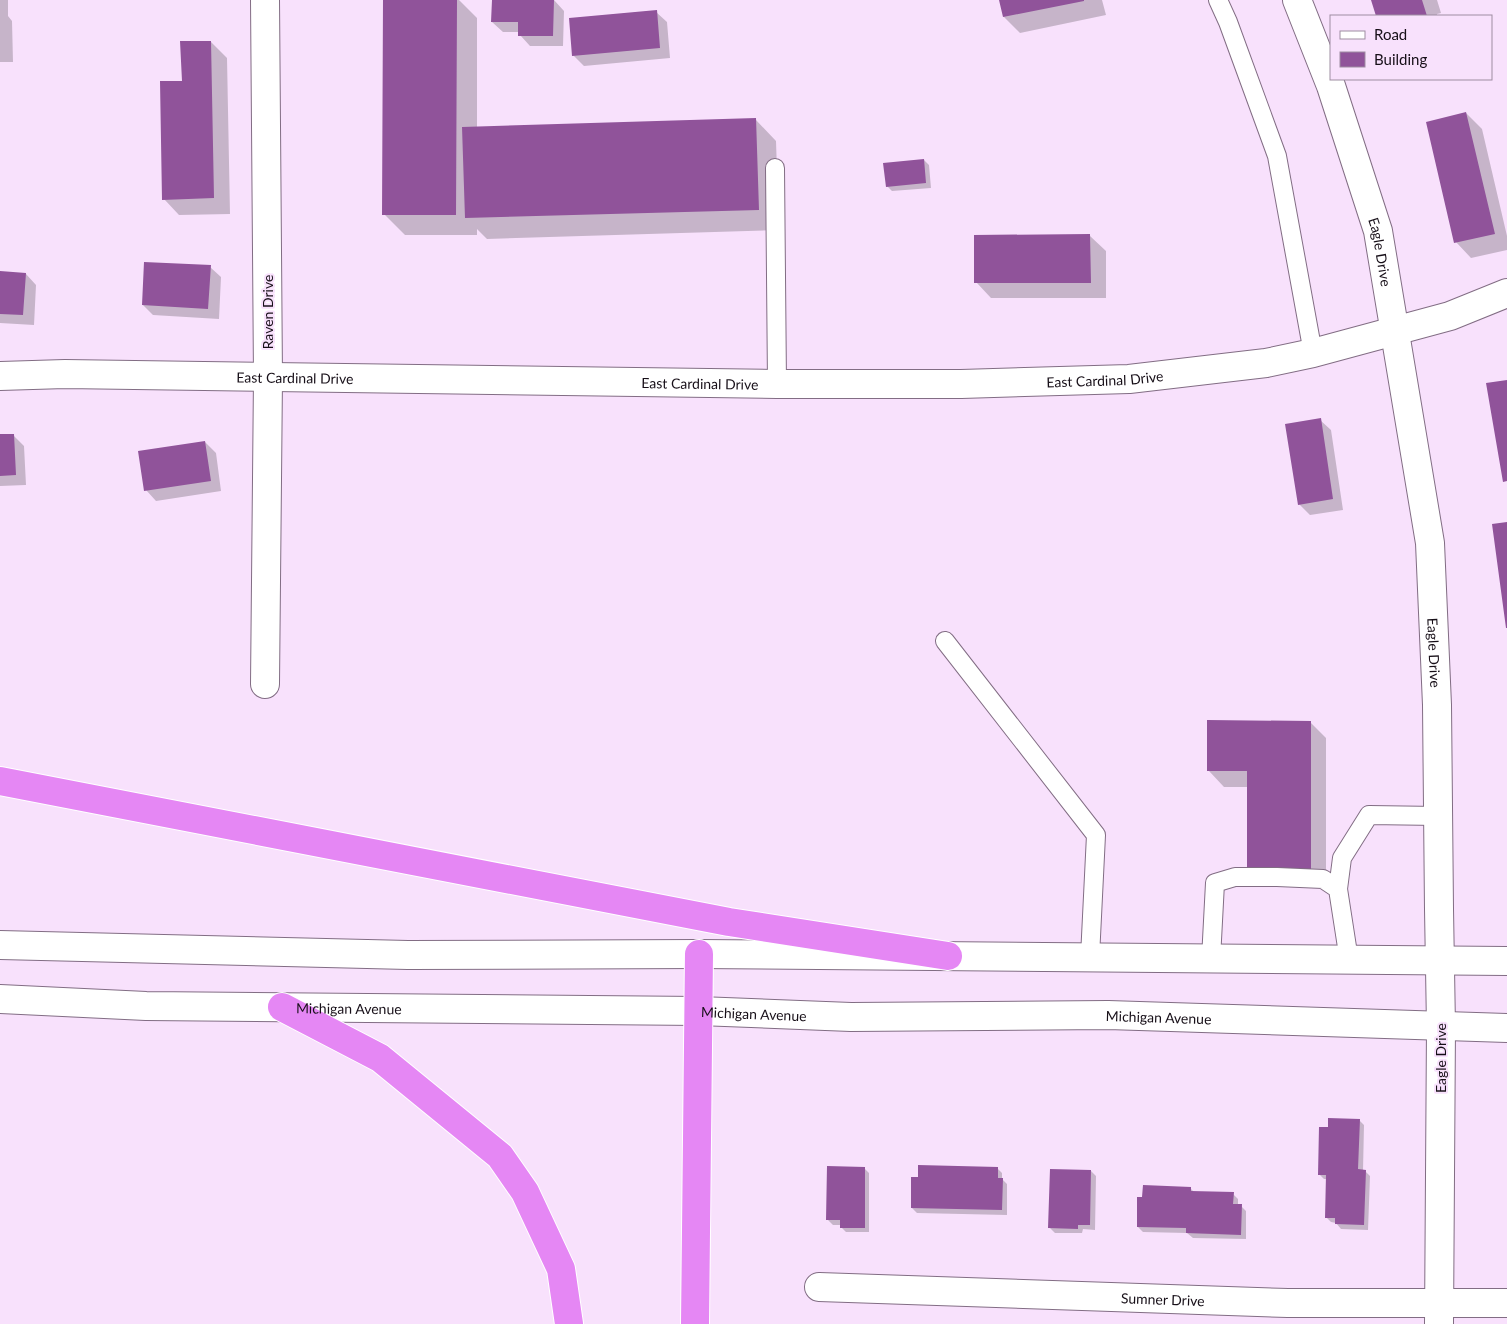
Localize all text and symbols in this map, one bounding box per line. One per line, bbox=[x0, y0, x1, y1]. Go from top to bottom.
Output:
legend bbox=[1330, 15, 1492, 80]
text: Road bbox=[1374, 25, 1407, 43]
text: Building bbox=[1374, 50, 1427, 68]
street label: Eagle Drive bbox=[1366, 215, 1396, 288]
street label: Raven Drive bbox=[259, 275, 276, 349]
street label: East Cardinal Drive bbox=[1046, 367, 1164, 390]
street label: East Cardinal Drive bbox=[236, 368, 354, 387]
street label: East Cardinal Drive bbox=[641, 374, 759, 392]
street label: Eagle Drive bbox=[1425, 617, 1445, 688]
street label: Michigan Avenue bbox=[296, 999, 402, 1017]
street label: Michigan Avenue bbox=[701, 1003, 807, 1024]
street label: Michigan Avenue bbox=[1106, 1006, 1212, 1027]
street label: Eagle Drive bbox=[1432, 1023, 1449, 1093]
street label: Sumner Drive bbox=[1121, 1289, 1205, 1309]

